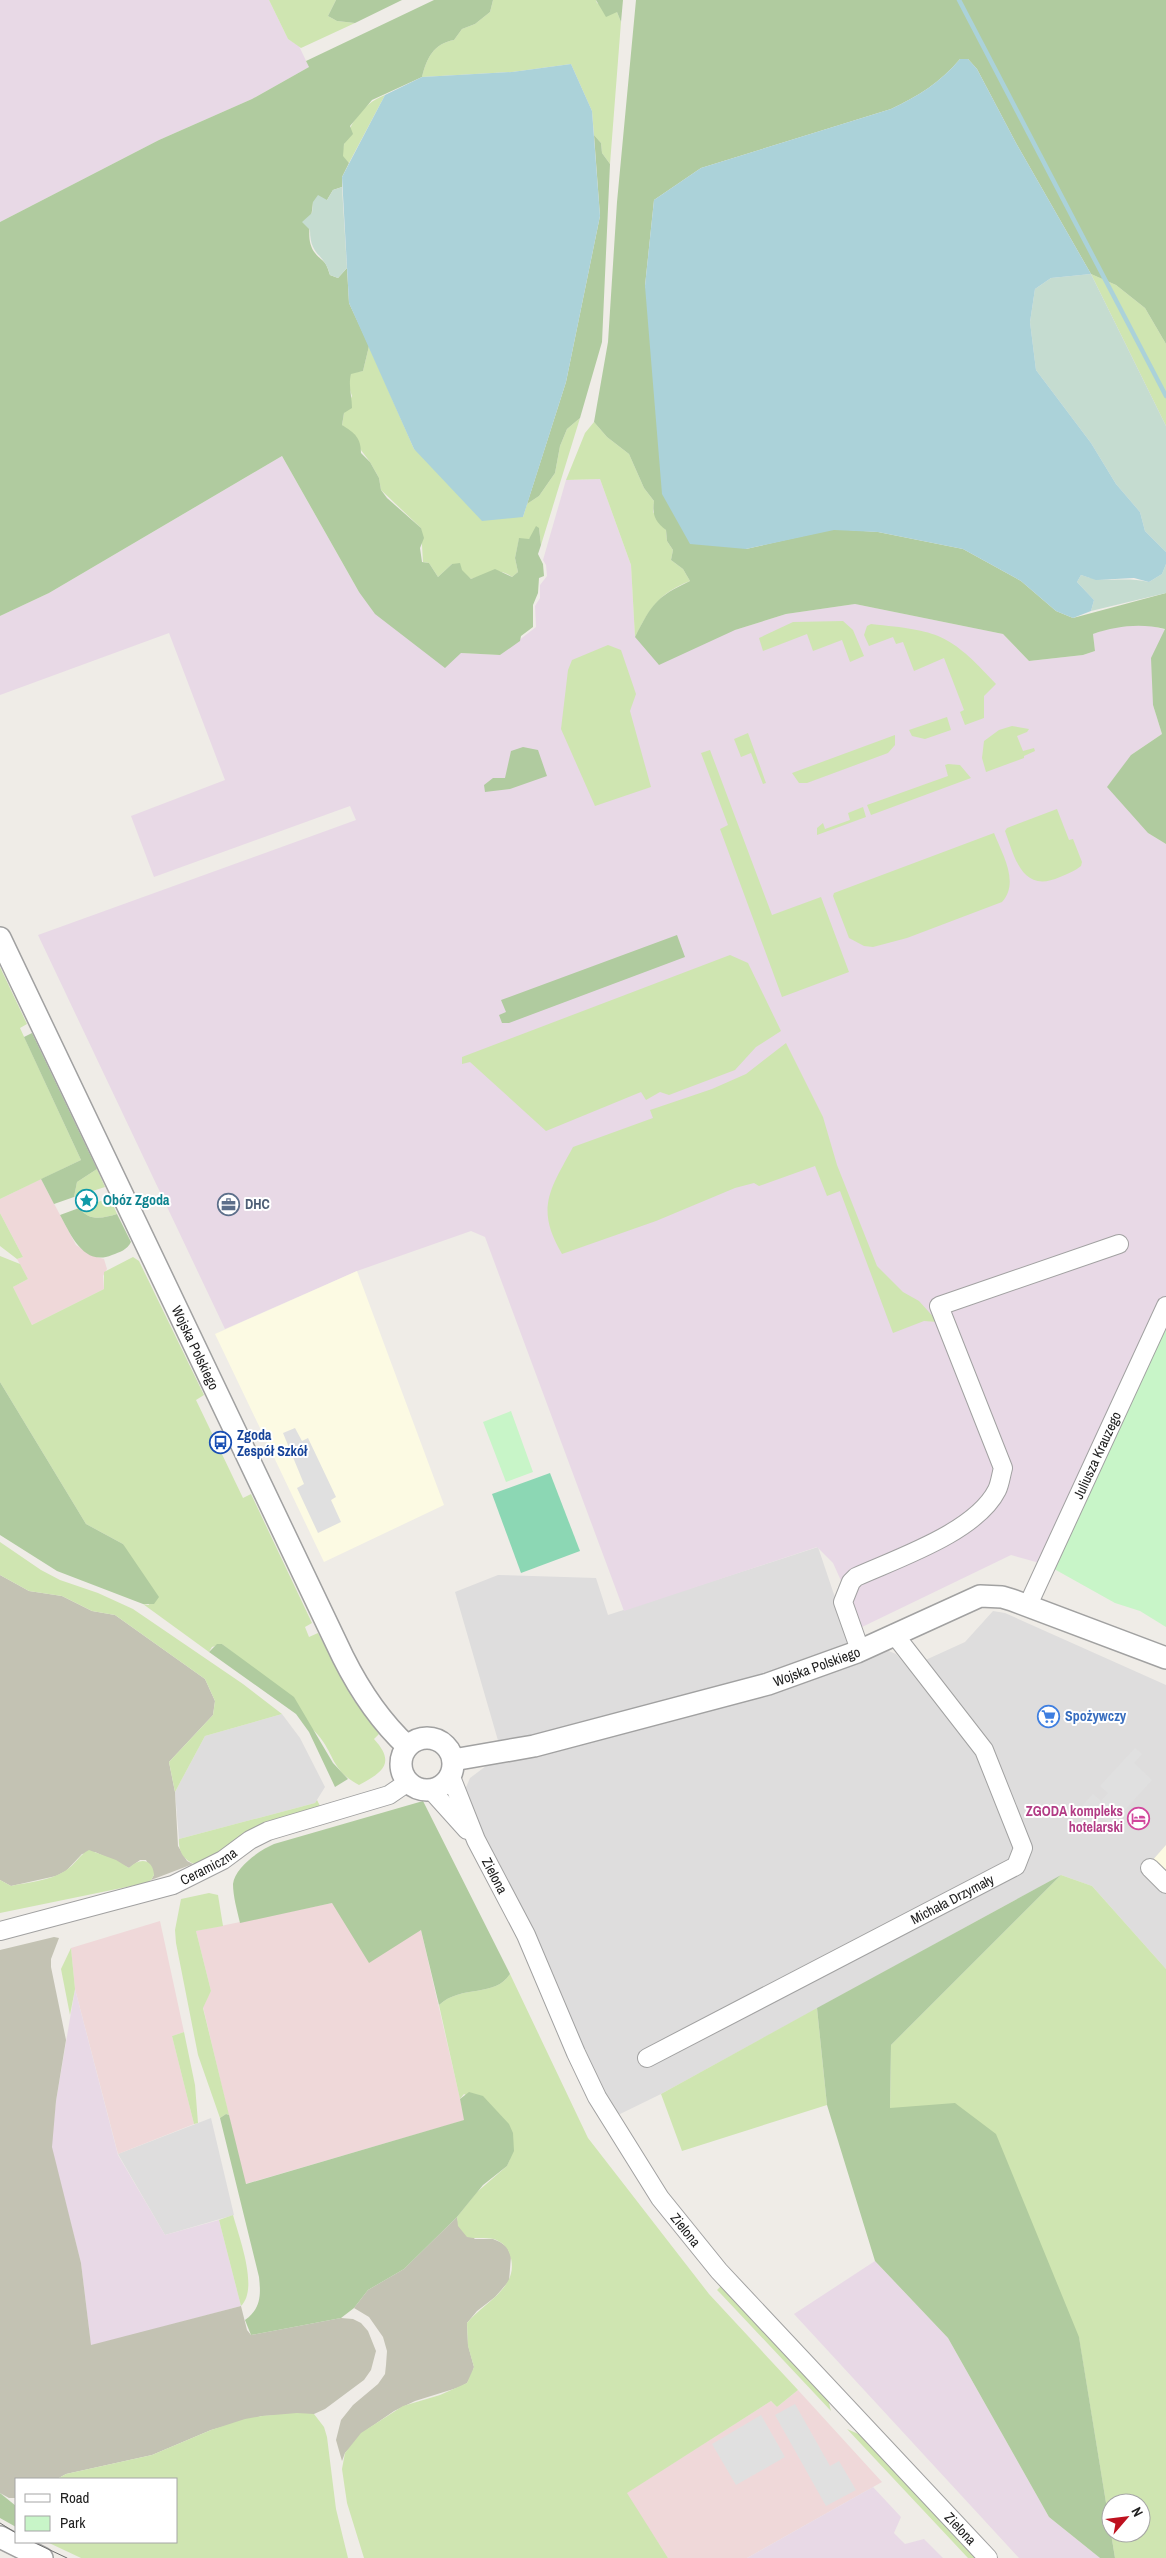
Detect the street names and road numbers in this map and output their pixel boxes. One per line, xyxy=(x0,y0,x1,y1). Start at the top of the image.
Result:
street label: Wojska Polskiego xyxy=(168,1303,223,1393)
street label: Juliusza Krauzego xyxy=(1069,1408,1125,1502)
street label: Wojska Polskiego xyxy=(771,1643,863,1690)
street label: Ceramiczna xyxy=(177,1843,241,1889)
street label: Zielona xyxy=(478,1854,512,1897)
street label: Michała Drzymały xyxy=(907,1870,997,1928)
street label: Zielona xyxy=(667,2209,705,2251)
street label: Zielona xyxy=(941,2508,981,2549)

